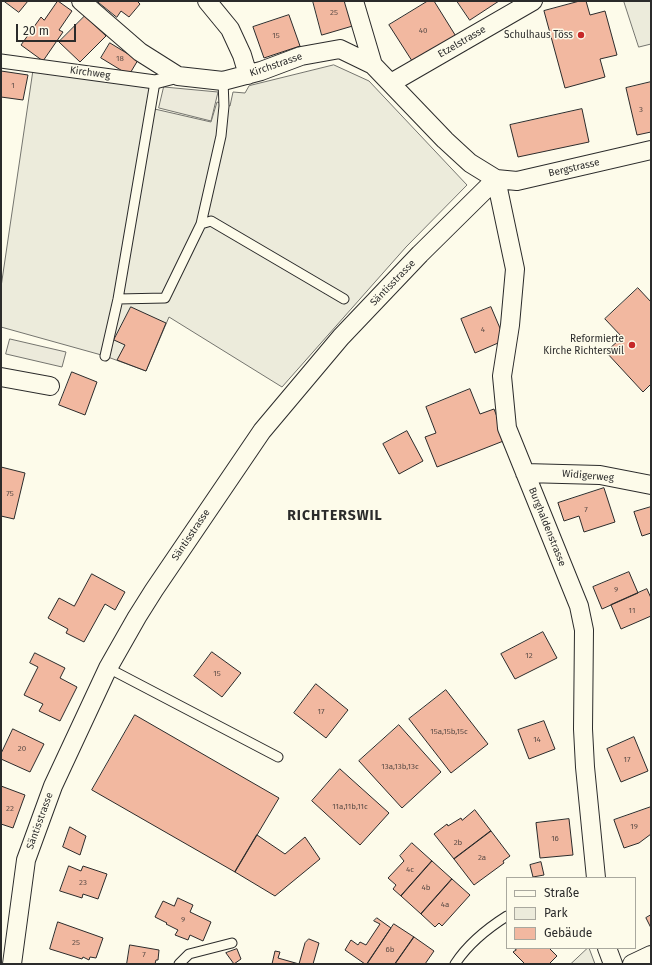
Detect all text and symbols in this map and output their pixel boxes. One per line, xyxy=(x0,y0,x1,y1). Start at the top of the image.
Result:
house number: 25 xyxy=(330,8,338,18)
scale bar xyxy=(18,16,78,42)
street label: Etzelstrasse xyxy=(436,23,488,61)
text: 20 m xyxy=(23,24,49,38)
house number: 40 xyxy=(419,26,427,36)
place label: Schulhaus Töss xyxy=(504,29,573,41)
marker: Schulhaus Töss xyxy=(576,30,586,40)
house number: 15 xyxy=(272,31,280,41)
street label: Kirchstrasse xyxy=(248,50,304,80)
house number: 18 xyxy=(116,54,124,64)
street label: Kirchweg xyxy=(69,64,111,82)
house number: 1 xyxy=(11,81,15,91)
house number: 3 xyxy=(639,105,643,115)
street label: Bergstrasse xyxy=(547,156,601,180)
street label: Säntisstrasse xyxy=(368,257,418,309)
house number: 4 xyxy=(481,325,485,335)
place label: Reformierte Kirche Richterswil xyxy=(543,333,624,356)
marker: Reformierte Kirche Richterswil xyxy=(627,340,637,350)
street label: Widigerweg xyxy=(562,468,614,484)
street label: Burghaldenstrasse xyxy=(526,486,568,568)
house number: 75 xyxy=(6,489,14,499)
house number: 7 xyxy=(584,505,588,515)
street label: Säntisstrasse xyxy=(169,507,213,563)
district label: RICHTERSWIL xyxy=(287,508,383,524)
house number: 9 xyxy=(614,585,618,595)
house number: 11 xyxy=(629,606,635,616)
house number: 12 xyxy=(525,651,533,661)
house number: 15 xyxy=(213,669,221,679)
house number: 17 xyxy=(317,707,325,717)
house number: 15a,15b,15c xyxy=(430,727,468,737)
house number: 14 xyxy=(533,735,541,745)
house number: 20 xyxy=(18,744,26,754)
house number: 17 xyxy=(623,755,631,765)
house number: 13a,13b,13c xyxy=(381,762,419,772)
street label: Säntisstrasse xyxy=(24,791,56,851)
house number: 11a,11b,11c xyxy=(332,802,368,812)
house number: 22 xyxy=(6,804,14,814)
house number: 19 xyxy=(630,822,638,832)
house number: 16 xyxy=(551,834,559,844)
house number: 2b xyxy=(454,838,462,848)
house number: 2a xyxy=(478,853,486,863)
house number: 4c xyxy=(406,865,414,875)
legend xyxy=(506,877,636,949)
house number: 23 xyxy=(79,878,87,888)
house number: 4b xyxy=(421,883,431,893)
text: Straße xyxy=(544,886,579,900)
house number: 4a xyxy=(441,900,449,910)
text: Park xyxy=(544,906,568,920)
house number: 9 xyxy=(181,915,185,925)
text: Gebäude xyxy=(544,926,592,940)
house number: 25 xyxy=(72,938,80,948)
house number: 6b xyxy=(385,945,395,955)
house number: 7 xyxy=(142,950,146,960)

